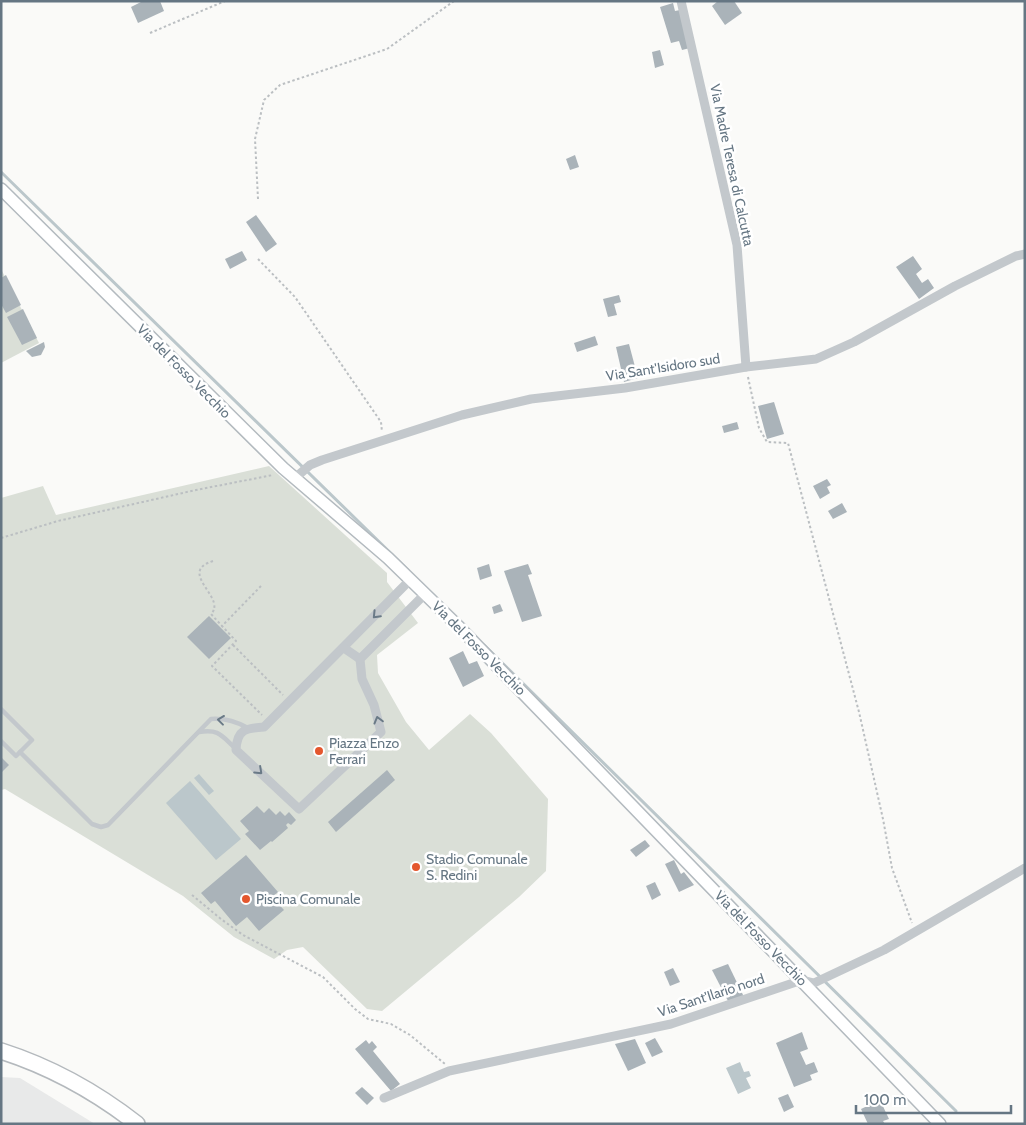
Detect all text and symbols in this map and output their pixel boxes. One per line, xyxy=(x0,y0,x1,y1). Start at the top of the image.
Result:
street label: Via Madre Teresa di Calcutta xyxy=(706,82,758,248)
street label: Via del Fosso Vecchio xyxy=(133,320,235,422)
street label: Via Sant'Isidoro sud xyxy=(605,349,721,385)
street label: Via del Fosso Vecchio xyxy=(428,597,530,699)
one-way arrow xyxy=(373,609,382,618)
one-way arrow xyxy=(216,715,224,726)
one-way arrow xyxy=(373,716,384,725)
place label: Piazza Enzo Ferrari xyxy=(329,734,400,768)
marker: Piazza Enzo Ferrari xyxy=(313,745,325,757)
one-way arrow xyxy=(253,765,262,774)
place label: Stadio Comunale S. Redini xyxy=(426,850,528,884)
marker: Stadio Comunale S. Redini xyxy=(410,861,422,873)
street label: Via del Fosso Vecchio xyxy=(711,886,811,990)
place label: Piscina Comunale xyxy=(256,890,360,908)
marker: Piscina Comunale xyxy=(240,893,252,905)
street label: Via Sant'Ilario nord xyxy=(655,969,767,1021)
scale bar xyxy=(856,1082,1011,1114)
text: 100 m xyxy=(864,1091,906,1109)

